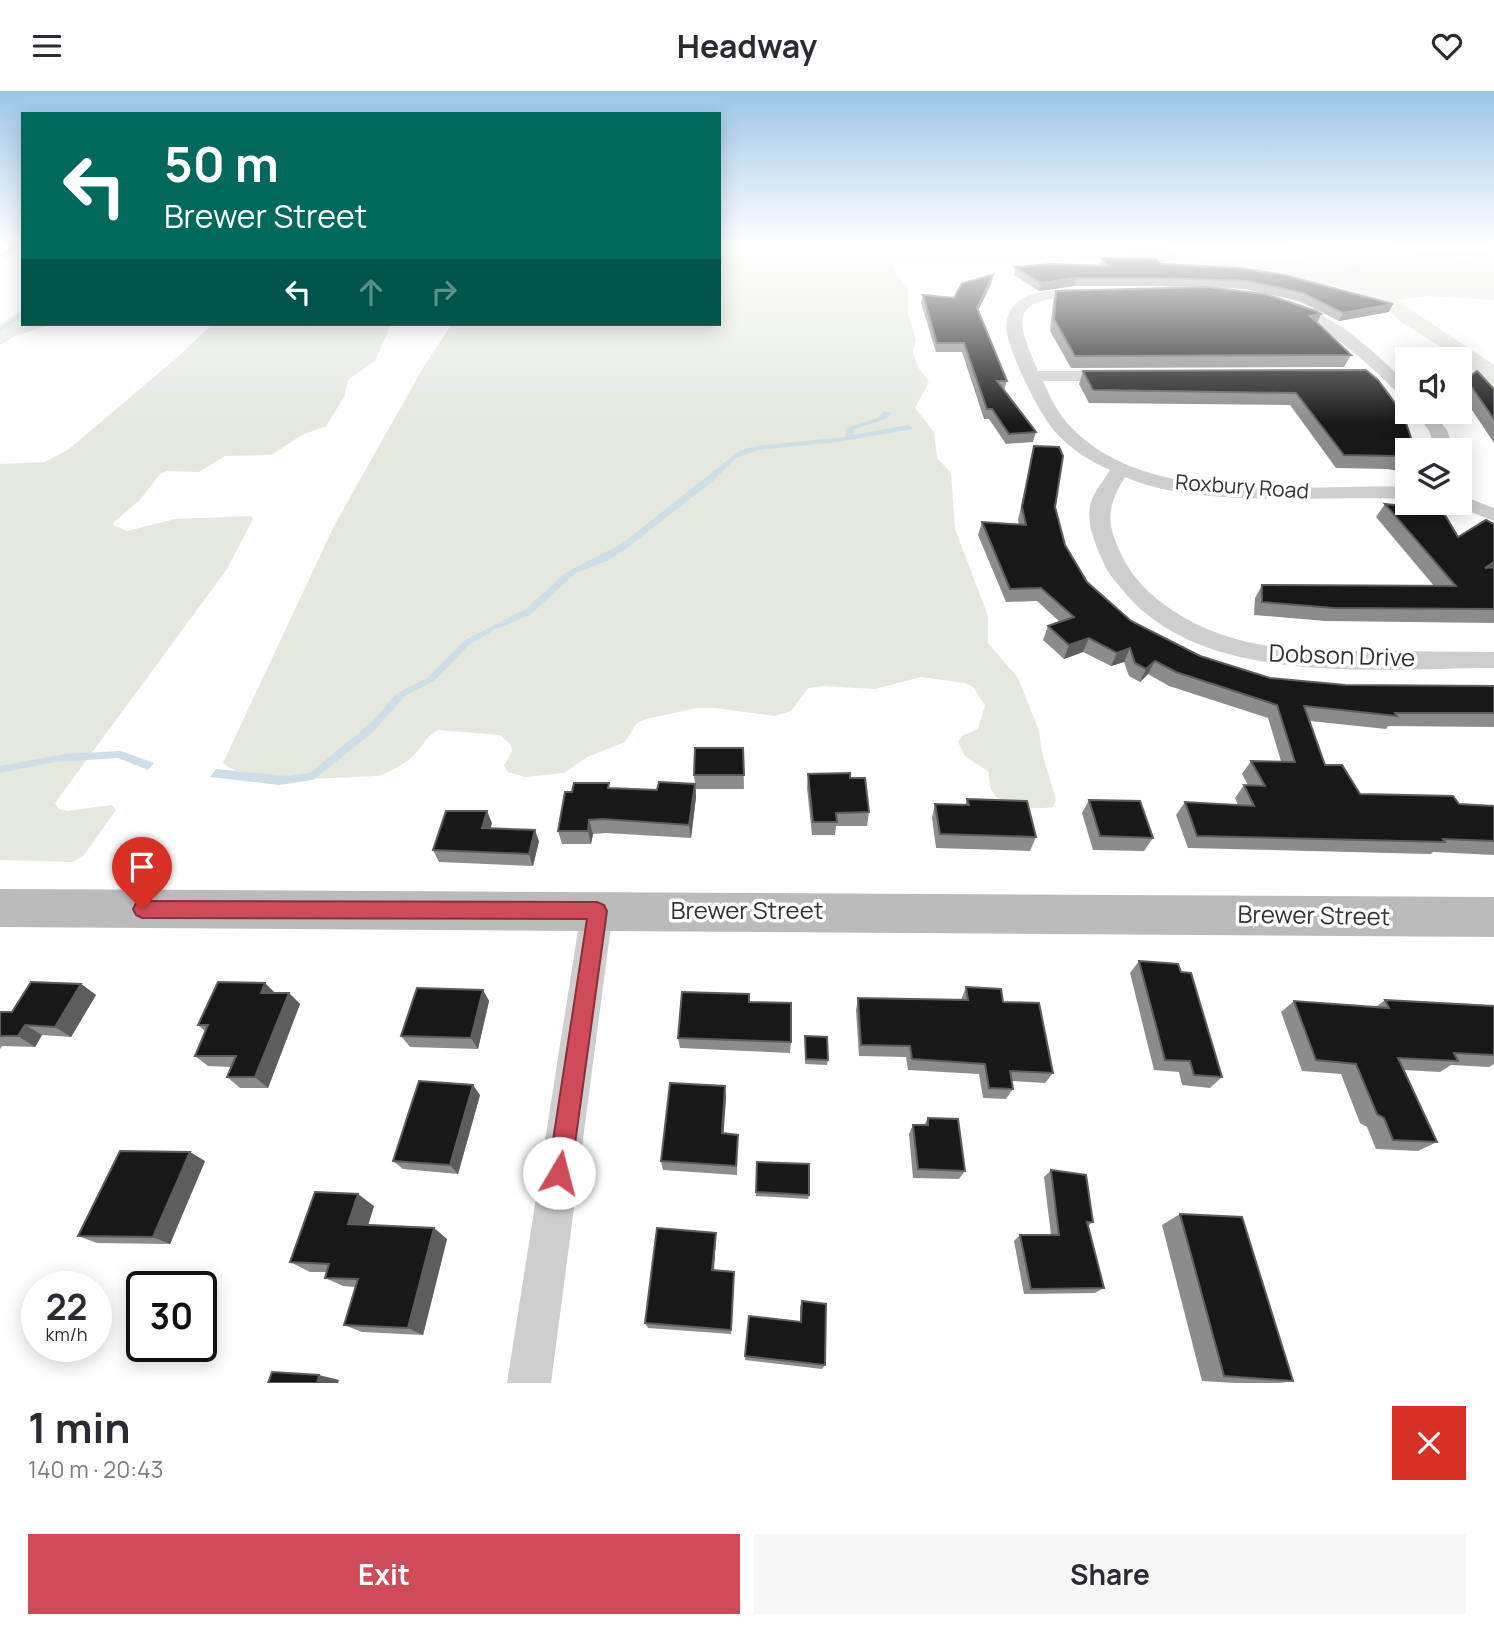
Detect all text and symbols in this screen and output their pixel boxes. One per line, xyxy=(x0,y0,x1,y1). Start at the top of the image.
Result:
text: Headway xyxy=(677,24,817,68)
icon: menu xyxy=(28,27,66,65)
icon: heart xyxy=(1428,27,1466,65)
text: 50 m xyxy=(164,130,279,197)
icon: left xyxy=(49,140,140,231)
text: Brewer Street xyxy=(164,194,367,238)
icon: left xyxy=(279,273,317,311)
icon: ahead xyxy=(352,273,390,311)
icon: right xyxy=(425,273,463,311)
map controls xyxy=(1395,347,1472,515)
button: sound xyxy=(1395,347,1472,424)
button: layers xyxy=(1395,438,1472,515)
street label: Roxbury Road xyxy=(1174,467,1310,505)
street label: Dobson Drive xyxy=(1268,635,1416,674)
pin xyxy=(112,837,172,909)
icon: arrive xyxy=(123,848,161,886)
street label: Brewer Street xyxy=(671,893,823,926)
street label: Brewer Street xyxy=(1237,897,1391,932)
position arrow xyxy=(522,1136,596,1210)
speed limit sign: 30 xyxy=(126,1271,217,1362)
text: 22 xyxy=(46,1283,87,1331)
text: km/h xyxy=(46,1322,87,1346)
text: 1 min xyxy=(28,1398,131,1456)
button: close xyxy=(1392,1406,1466,1480)
text: 140 m · 20:43 xyxy=(28,1453,163,1485)
button: Exit xyxy=(28,1534,740,1614)
button: Share xyxy=(754,1534,1466,1614)

